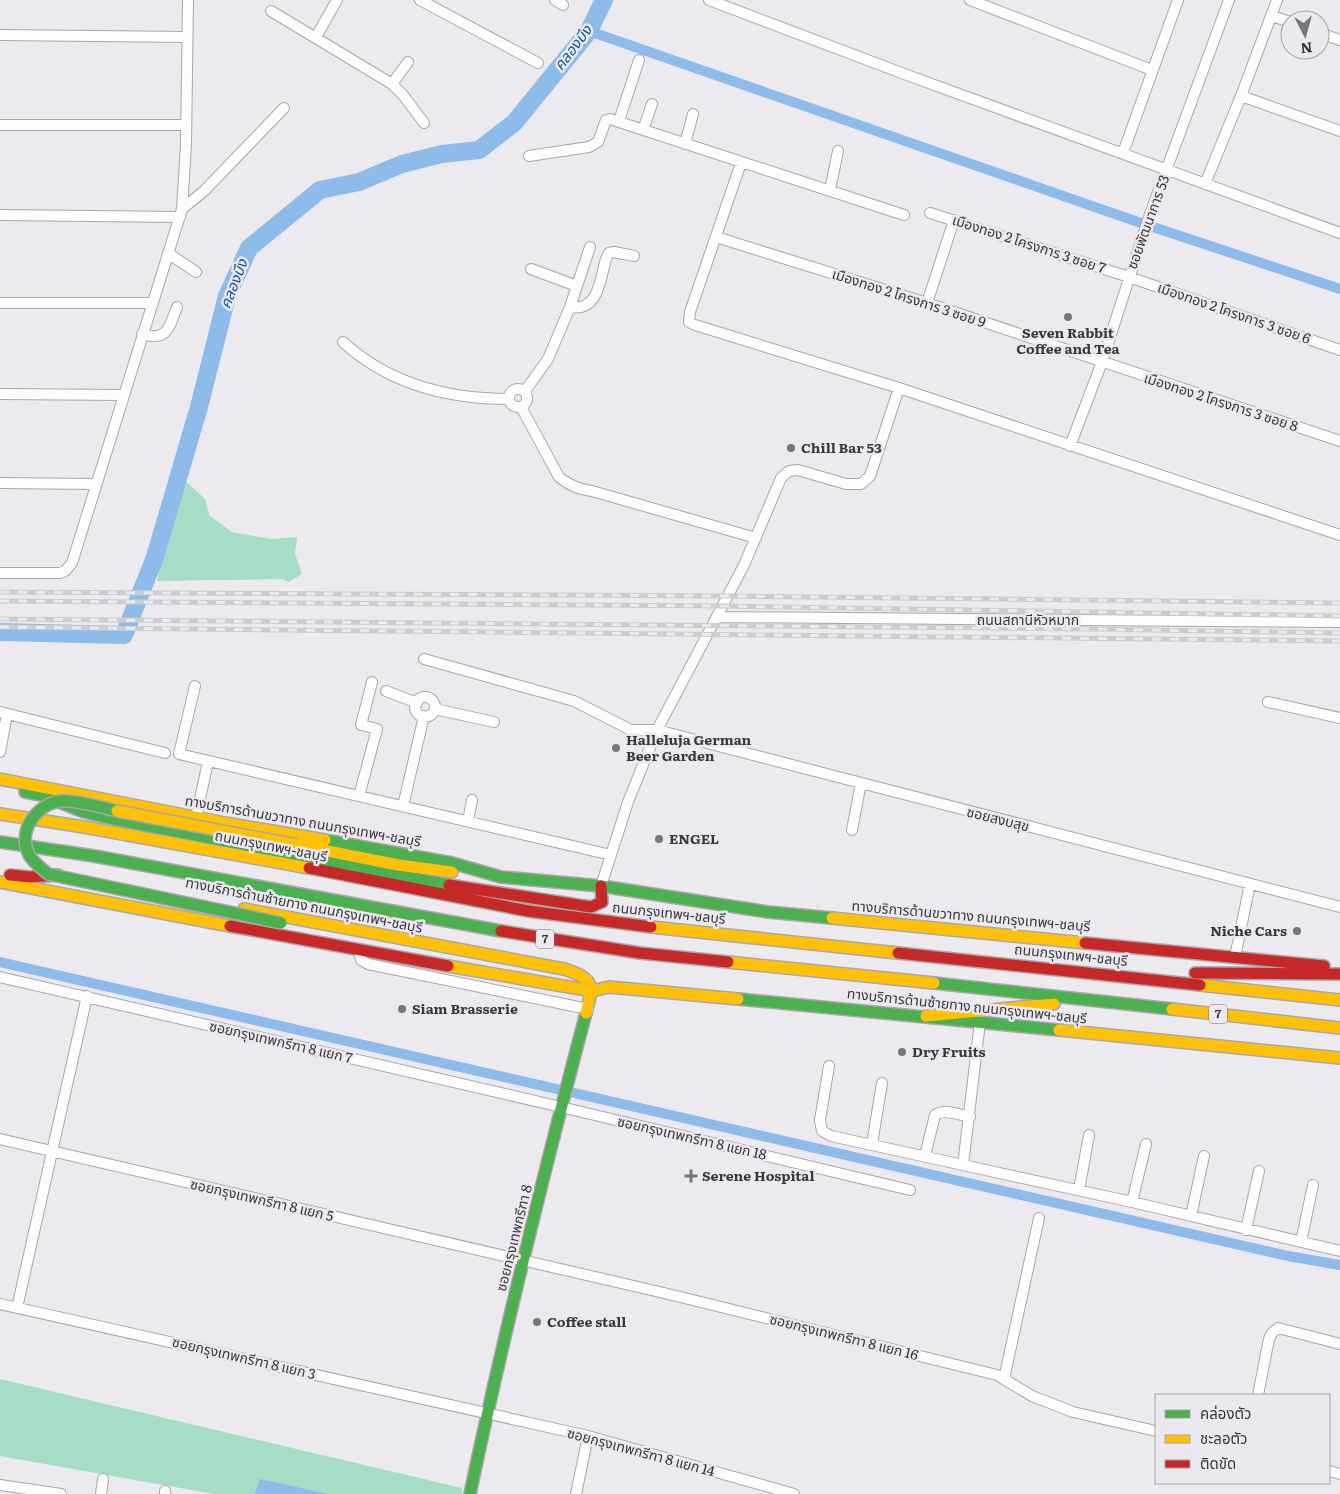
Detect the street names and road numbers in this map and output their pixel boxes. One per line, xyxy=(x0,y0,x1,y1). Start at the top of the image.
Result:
street label: ซอยพัฒนาการ 53 xyxy=(1121,172,1173,272)
street label: เมืองทอง 2 โครงการ 3 ซอย 7 xyxy=(950,209,1109,277)
street label: เมืองทอง 2 โครงการ 3 ซอย 9 xyxy=(830,263,989,331)
street label: เมืองทอง 2 โครงการ 3 ซอย 6 xyxy=(1155,276,1314,348)
street label: เมืองทอง 2 โครงการ 3 ซอย 8 xyxy=(1142,367,1301,436)
street label: ถนนสถานีหัวหมาก xyxy=(977,609,1079,629)
street label: ทางบริการด้านขวาทาง ถนนกรุงเทพฯ-ชลบุรี xyxy=(184,792,422,850)
street label: ซอยสงบสุข xyxy=(965,801,1032,835)
street label: ถนนกรุงเทพฯ-ชลบุรี xyxy=(213,827,329,865)
street label: ทางบริการด้านซ้ายทาง ถนนกรุงเทพฯ-ชลบุรี xyxy=(184,871,425,937)
street label: ทางบริการด้านขวาทาง ถนนกรุงเทพฯ-ชลบุรี xyxy=(851,895,1091,935)
street label: ถนนกรุงเทพฯ-ชลบุรี xyxy=(611,896,727,928)
road number: 7 xyxy=(536,930,554,949)
street label: ถนนกรุงเทพฯ-ชลบุรี xyxy=(1013,938,1129,970)
street label: ทางบริการด้านซ้ายทาง ถนนกรุงเทพฯ-ชลบุรี xyxy=(846,982,1088,1028)
road number: 7 xyxy=(1209,1004,1227,1024)
street label: ซอยกรุงเทพกรีฑา 8 แยก 7 xyxy=(208,1015,355,1067)
street label: ซอยกรุงเทพกรีฑา 8 แยก 18 xyxy=(616,1110,769,1164)
street label: ซอยกรุงเทพกรีฑา 8 แยก 5 xyxy=(189,1173,336,1225)
street label: ซอยกรุงเทพกรีฑา 8 xyxy=(490,1182,536,1293)
street label: ซอยกรุงเทพกรีฑา 8 แยก 16 xyxy=(768,1308,921,1364)
street label: ซอยกรุงเทพกรีฑา 8 แยก 3 xyxy=(170,1331,318,1383)
street label: ซอยกรุงเทพกรีฑา 8 แยก 14 xyxy=(565,1422,718,1480)

